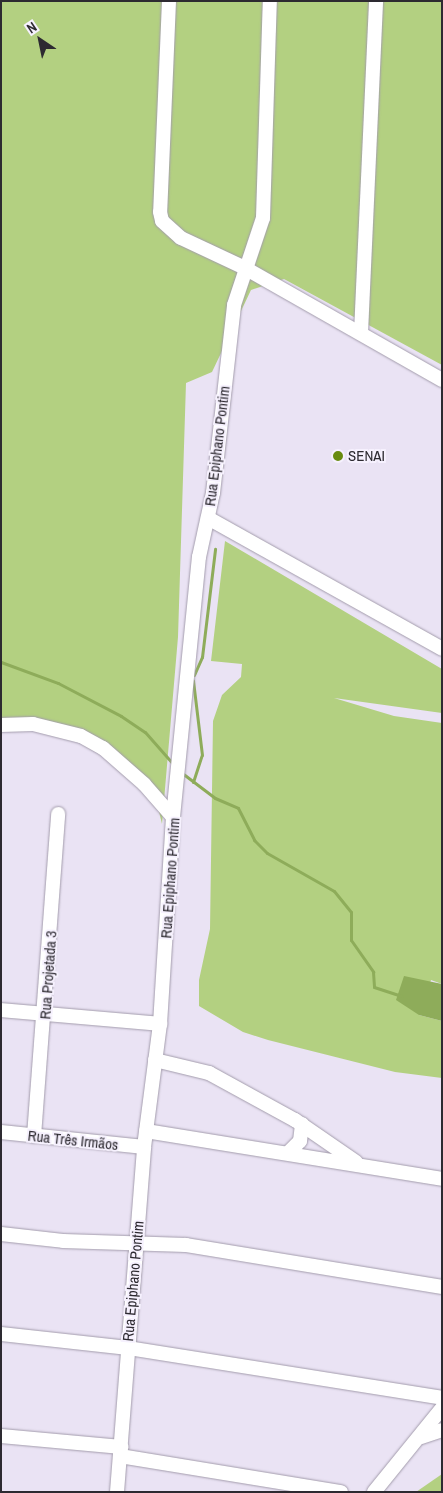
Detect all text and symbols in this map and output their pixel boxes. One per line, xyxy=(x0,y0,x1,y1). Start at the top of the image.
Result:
north arrow xyxy=(15,15,65,65)
text: N xyxy=(23,18,40,37)
street label: Rua Epiphano Pontim xyxy=(201,385,233,507)
place label: SENAI xyxy=(348,447,385,465)
marker: SENAI xyxy=(332,450,344,462)
street label: Rua Epiphano Pontim xyxy=(157,817,183,939)
street label: Rua Projetada 3 xyxy=(36,930,60,1020)
street label: Rua Três Irmãos xyxy=(27,1126,119,1154)
street label: Rua Epiphano Pontim xyxy=(119,1220,147,1342)

